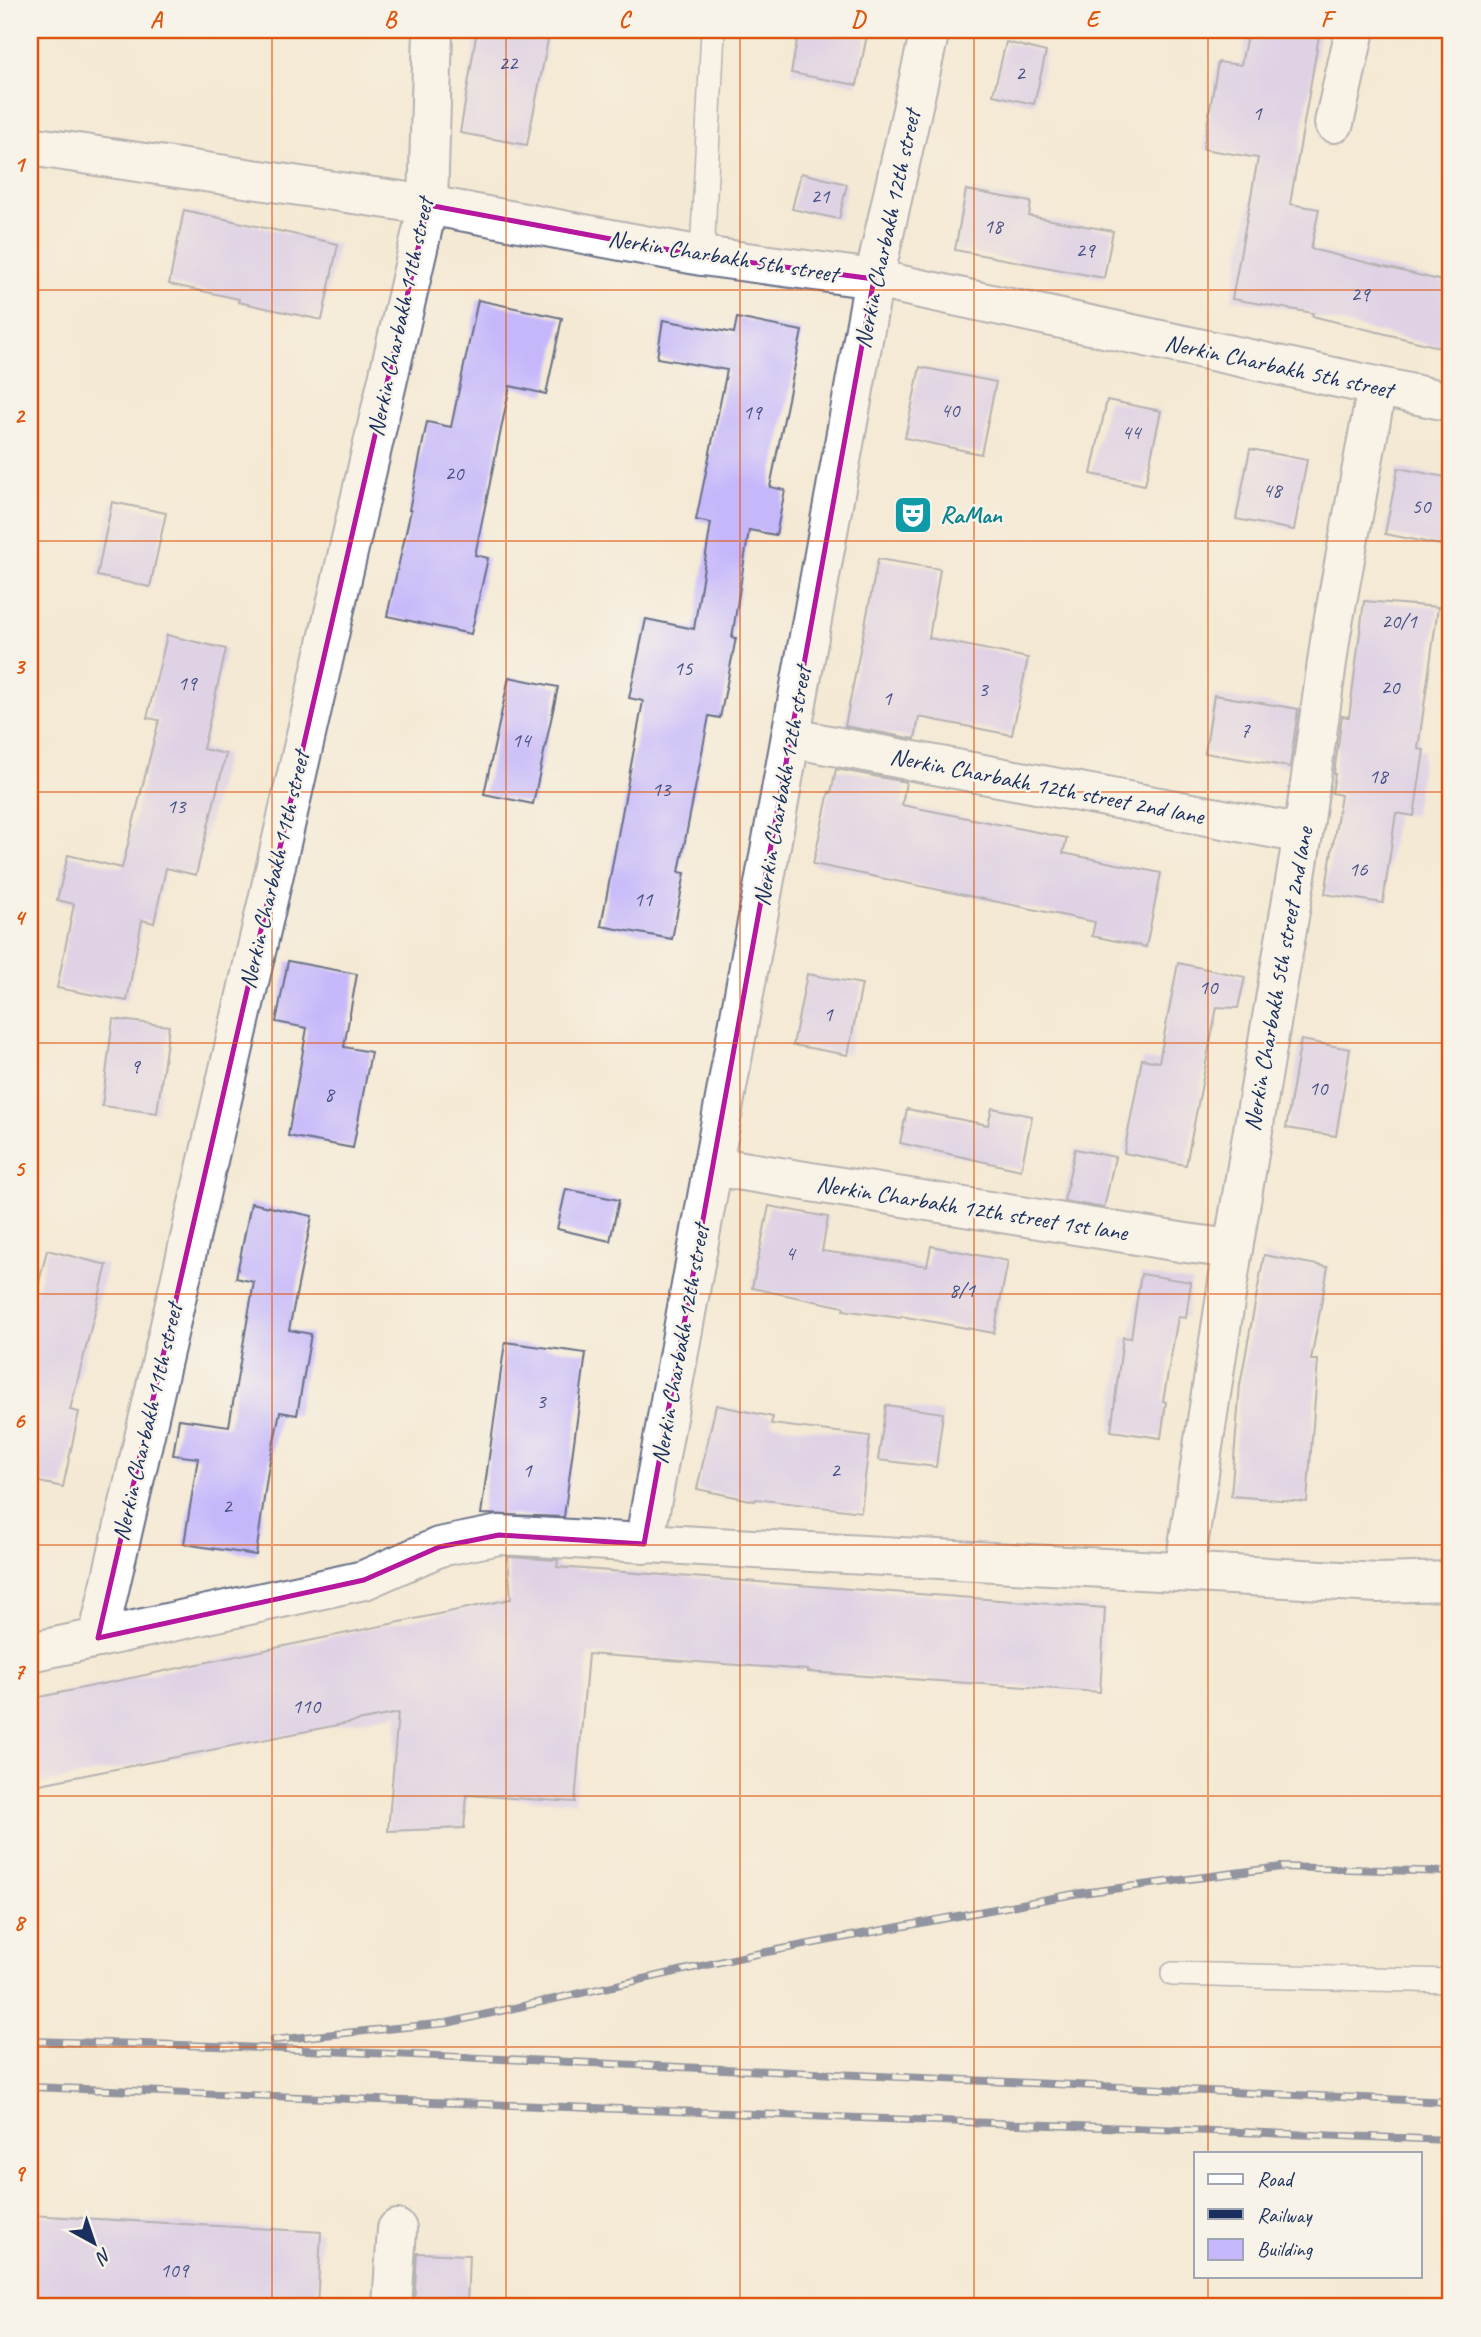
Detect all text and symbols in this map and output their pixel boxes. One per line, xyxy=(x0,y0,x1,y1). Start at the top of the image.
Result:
text: A xyxy=(150,5,164,34)
text: B xyxy=(384,5,398,34)
text: C xyxy=(619,5,633,34)
text: D xyxy=(851,5,867,34)
text: E xyxy=(1086,5,1102,34)
text: F xyxy=(1321,5,1337,34)
house number: 22 xyxy=(499,50,519,76)
house number: 2 xyxy=(1015,60,1026,86)
house number: 1 xyxy=(1252,100,1263,126)
street label: Nerkin Charbakh 12th street xyxy=(847,104,928,351)
text: 1 xyxy=(14,150,27,179)
house number: 21 xyxy=(811,183,831,209)
street label: Nerkin Charbakh 11th street xyxy=(360,192,441,439)
house number: 18 xyxy=(984,213,1005,239)
street label: Nerkin Charbakh 5th street xyxy=(606,223,843,289)
house number: 29 xyxy=(1076,237,1096,263)
house number: 29 xyxy=(1351,281,1371,307)
street label: Nerkin Charbakh 5th street xyxy=(1162,327,1399,405)
house number: 40 xyxy=(941,397,961,423)
house number: 19 xyxy=(743,399,763,425)
text: 2 xyxy=(14,401,27,430)
house number: 44 xyxy=(1122,419,1143,445)
house number: 20 xyxy=(445,460,465,486)
house number: 48 xyxy=(1263,477,1284,503)
house number: 50 xyxy=(1412,493,1432,519)
theatre icon: RaMan xyxy=(892,494,934,536)
place label: RaMan xyxy=(940,500,1003,530)
house number: 20/1 xyxy=(1381,608,1418,634)
text: 3 xyxy=(14,652,27,681)
house number: 15 xyxy=(674,655,694,681)
street label: Nerkin Charbakh 12th street xyxy=(746,661,818,908)
house number: 19 xyxy=(178,670,198,696)
house number: 20 xyxy=(1381,674,1401,700)
house number: 3 xyxy=(978,676,989,702)
house number: 1 xyxy=(882,685,893,711)
house number: 7 xyxy=(1240,717,1251,743)
house number: 14 xyxy=(512,727,533,753)
street label: Nerkin Charbakh 12th street 2nd lane xyxy=(888,741,1208,832)
street label: Nerkin Charbakh 11th street xyxy=(232,745,317,992)
house number: 18 xyxy=(1369,763,1390,789)
house number: 13 xyxy=(652,776,672,802)
house number: 13 xyxy=(167,793,187,819)
street label: Nerkin Charbakh 5th street 2nd lane xyxy=(1237,823,1320,1133)
house number: 16 xyxy=(1349,856,1368,882)
house number: 11 xyxy=(634,886,654,912)
text: 4 xyxy=(14,903,27,932)
house number: 10 xyxy=(1199,974,1219,1000)
house number: 1 xyxy=(823,1001,834,1027)
house number: 9 xyxy=(130,1053,141,1079)
house number: 10 xyxy=(1309,1075,1329,1101)
house number: 8 xyxy=(324,1081,336,1107)
text: 5 xyxy=(14,1154,26,1183)
street label: Nerkin Charbakh 12th street 1st lane xyxy=(814,1169,1132,1248)
street label: Nerkin Charbakh 12th street xyxy=(644,1219,716,1466)
house number: 4 xyxy=(785,1240,797,1266)
house number: 8/1 xyxy=(949,1277,976,1303)
street label: Nerkin Charbakh 11th street xyxy=(105,1297,190,1544)
house number: 3 xyxy=(536,1388,547,1414)
text: 6 xyxy=(14,1406,27,1435)
house number: 1 xyxy=(522,1457,533,1483)
house number: 2 xyxy=(830,1457,841,1483)
house number: 2 xyxy=(222,1493,233,1519)
text: 7 xyxy=(14,1657,27,1686)
house number: 110 xyxy=(292,1693,322,1719)
text: 8 xyxy=(14,1908,27,1937)
legend xyxy=(1194,2152,1422,2278)
text: 9 xyxy=(14,2159,27,2188)
text: Road xyxy=(1257,2166,1296,2192)
text: Railway xyxy=(1257,2202,1313,2228)
north arrow xyxy=(60,2208,130,2278)
text: Building xyxy=(1257,2236,1314,2262)
text: N xyxy=(90,2242,117,2270)
house number: 109 xyxy=(160,2257,190,2283)

